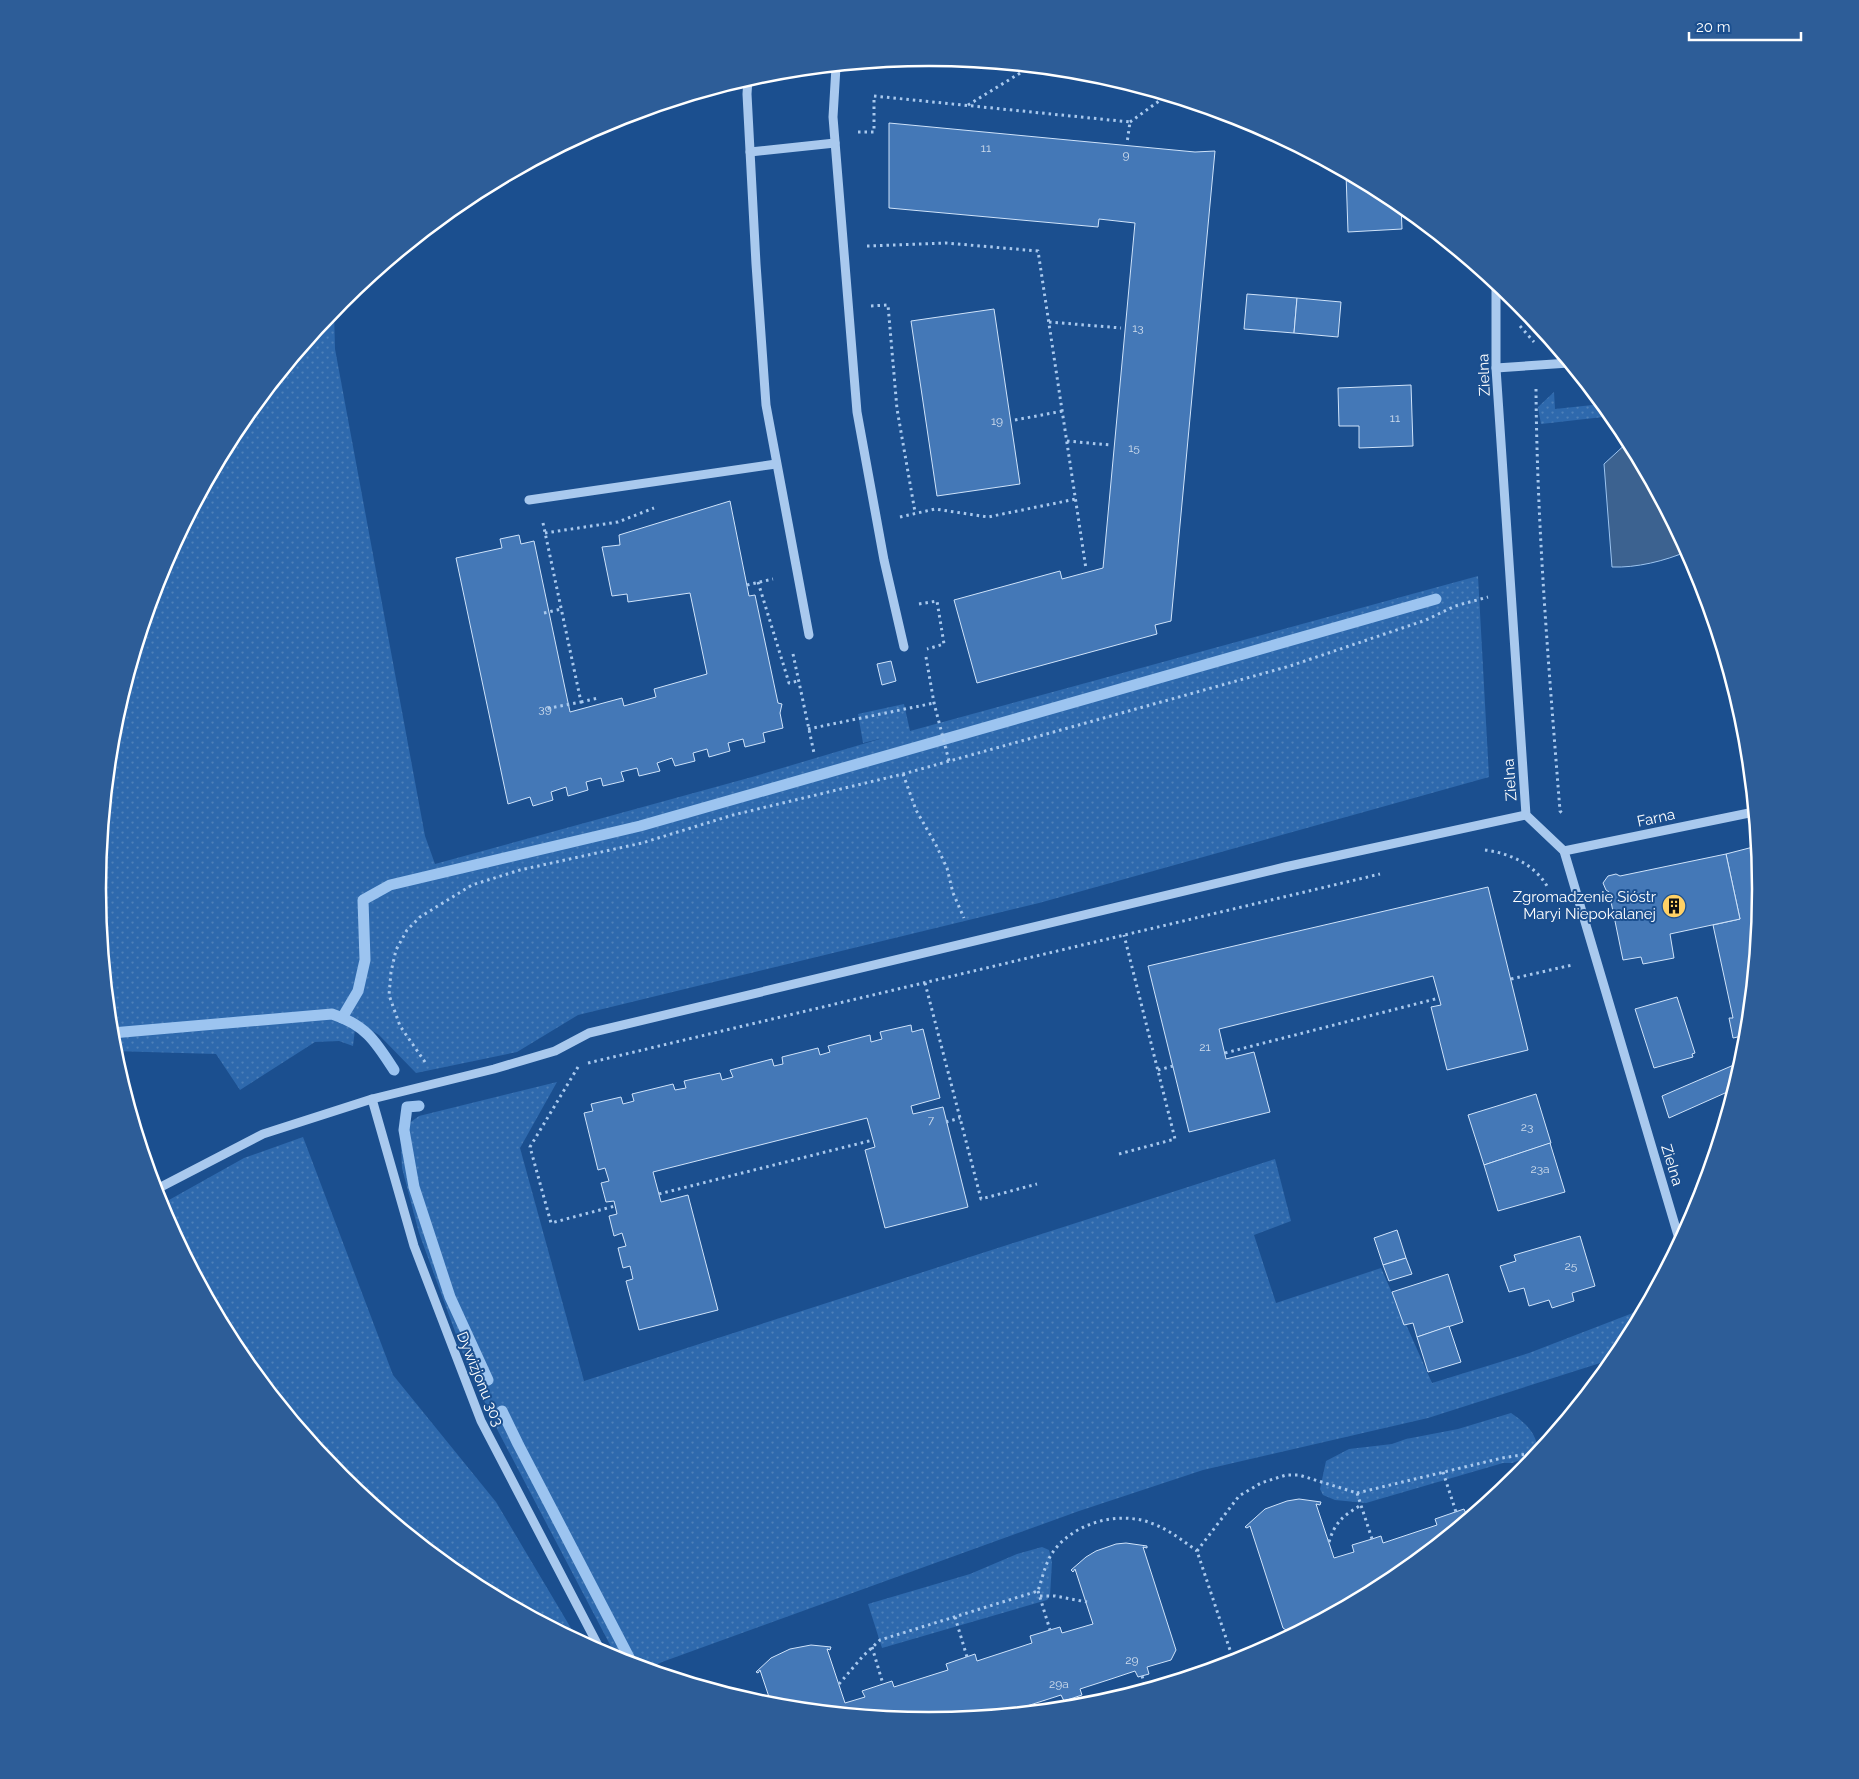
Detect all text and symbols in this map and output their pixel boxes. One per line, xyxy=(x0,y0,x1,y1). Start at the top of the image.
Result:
scale bar xyxy=(1689,10,1802,42)
text: 20 m xyxy=(1696,18,1731,36)
house number: 11 xyxy=(981,141,991,155)
house number: 9 xyxy=(1122,148,1130,162)
house number: 13 xyxy=(1132,321,1144,335)
street label: Zielna xyxy=(1474,353,1494,397)
house number: 11 xyxy=(1390,411,1400,425)
house number: 19 xyxy=(991,414,1003,428)
house number: 15 xyxy=(1128,441,1140,455)
house number: 39 xyxy=(538,702,552,716)
street label: Zielna xyxy=(1500,758,1520,802)
street label: Farna xyxy=(1635,805,1677,831)
place label: Zgromadzenie Sióstr Maryi Niepokalanej xyxy=(1513,888,1657,923)
building icon: Zgromadzenie Sióstr Maryi Niepokalanej xyxy=(1661,893,1687,919)
house number: 21 xyxy=(1199,1040,1211,1054)
house number: 7 xyxy=(928,1113,935,1127)
house number: 23 xyxy=(1521,1120,1533,1134)
street label: Zielna xyxy=(1657,1142,1687,1188)
house number: 23a xyxy=(1530,1162,1550,1176)
house number: 25 xyxy=(1565,1259,1578,1273)
street label: Dywizjonu 303 xyxy=(453,1329,507,1429)
house number: 29 xyxy=(1125,1653,1139,1667)
house number: 29a xyxy=(1049,1677,1069,1691)

